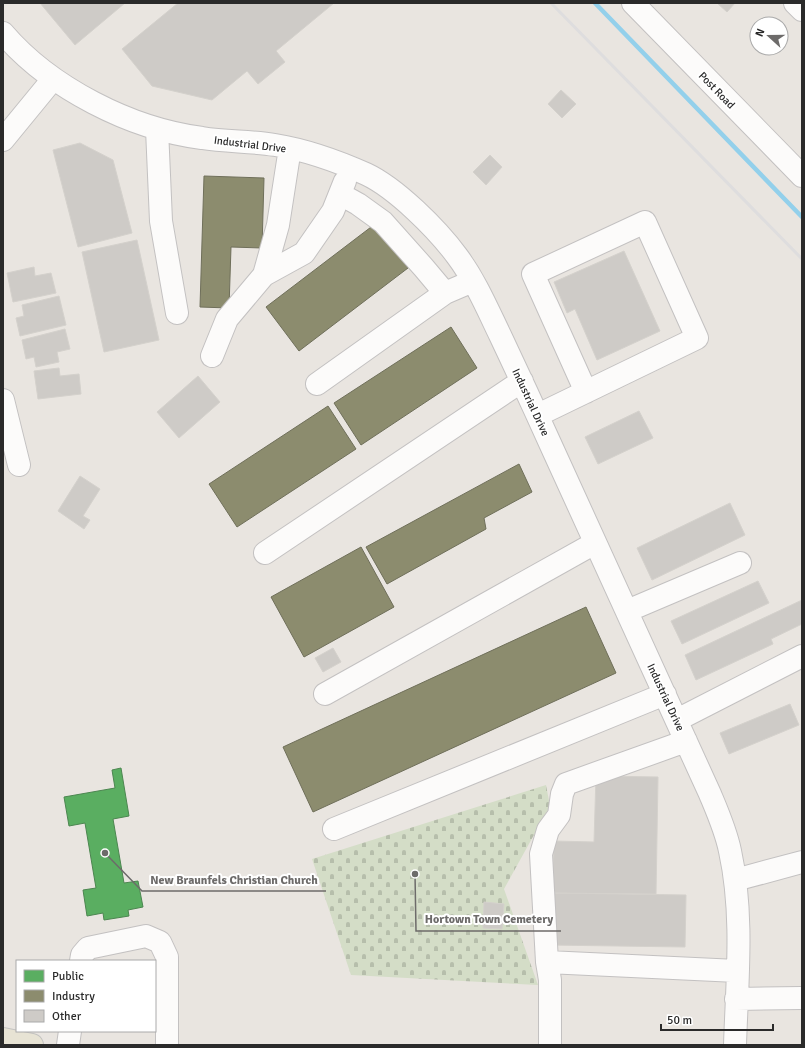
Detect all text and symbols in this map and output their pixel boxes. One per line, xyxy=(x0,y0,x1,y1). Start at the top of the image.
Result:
north arrow xyxy=(749,16,789,56)
text: N xyxy=(753,27,768,38)
street label: Post Road xyxy=(696,69,738,112)
street label: Industrial Drive xyxy=(213,134,287,155)
street label: Industrial Drive xyxy=(509,366,552,438)
street label: Industrial Drive xyxy=(644,661,687,733)
callout: New Braunfels Christian Church xyxy=(142,867,326,891)
text: New Braunfels Christian Church xyxy=(150,873,318,888)
callout: Hortown Town Cemetery xyxy=(416,907,561,931)
text: Hortown Town Cemetery xyxy=(425,912,553,927)
legend xyxy=(16,960,156,1032)
text: Public xyxy=(52,969,84,984)
text: Industry xyxy=(52,989,95,1004)
scale bar xyxy=(661,1006,773,1032)
text: Other xyxy=(52,1009,82,1024)
text: 50 m xyxy=(667,1013,692,1028)

